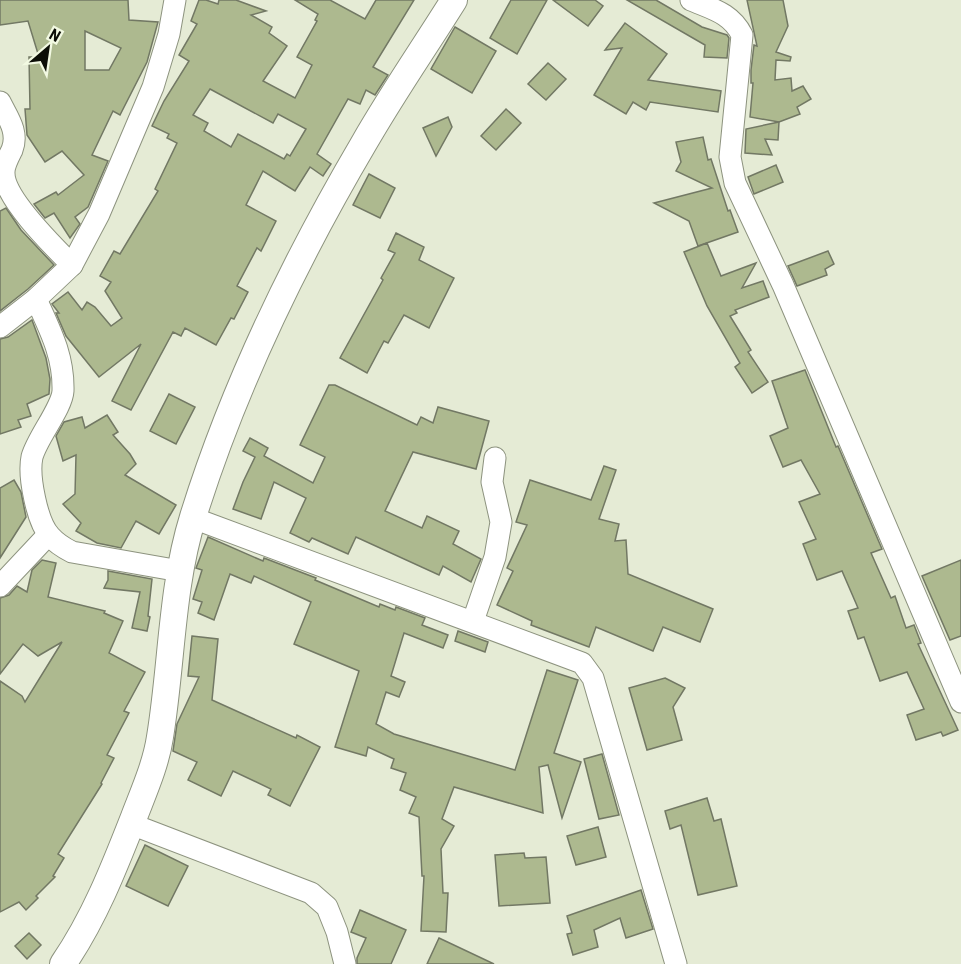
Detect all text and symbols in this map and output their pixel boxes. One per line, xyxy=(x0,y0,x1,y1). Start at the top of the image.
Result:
north arrow xyxy=(18,18,78,78)
text: N xyxy=(46,25,64,46)

